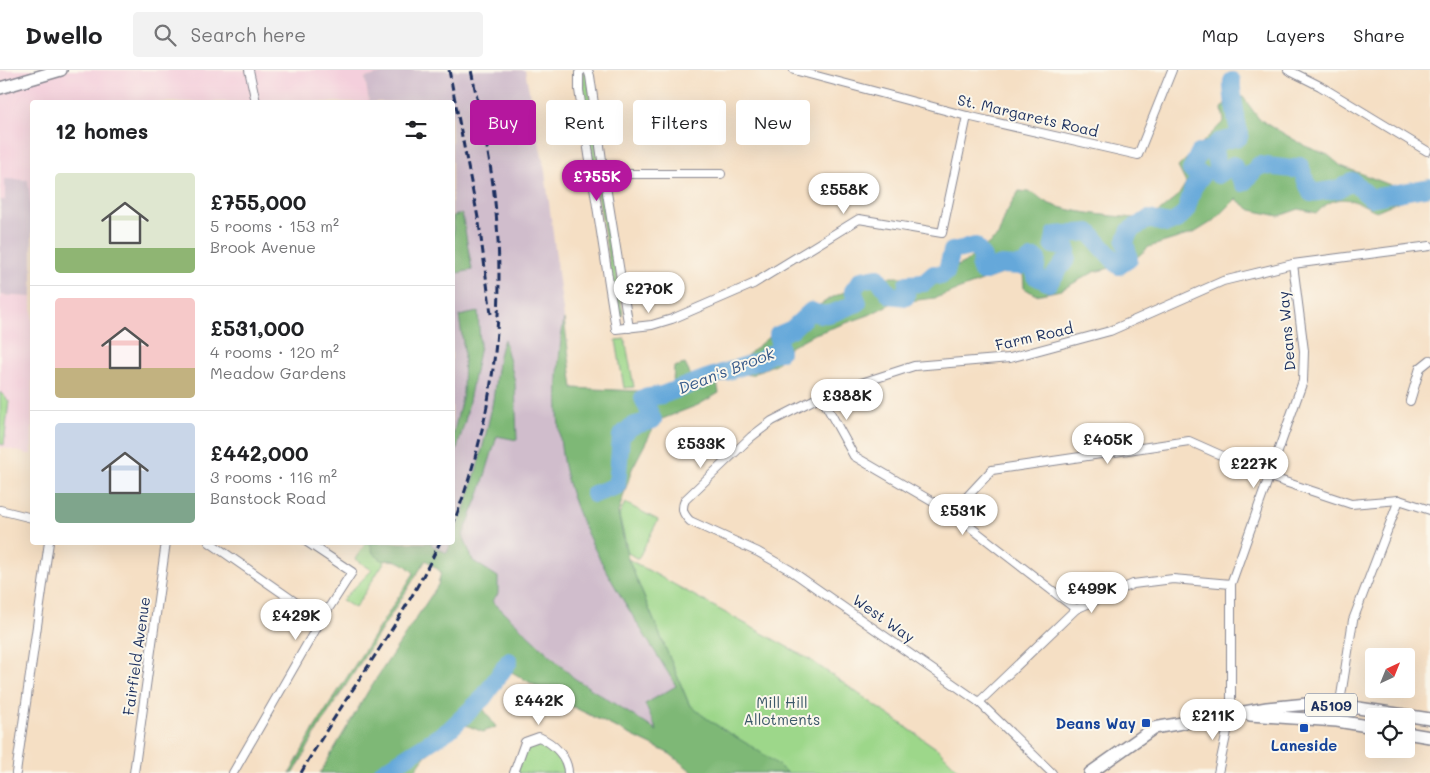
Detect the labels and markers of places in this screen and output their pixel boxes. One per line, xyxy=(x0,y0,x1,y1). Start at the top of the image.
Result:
pin: £755K xyxy=(562,160,632,202)
pin: £558K xyxy=(809,172,879,215)
pin: £270K xyxy=(614,272,684,314)
pin: £388K xyxy=(812,378,882,421)
pin: £405K xyxy=(1073,422,1143,465)
pin: £533K xyxy=(666,426,736,469)
pin: £227K xyxy=(1219,446,1289,489)
pin: £531K xyxy=(928,494,998,536)
pin: £499K xyxy=(1057,572,1127,614)
pin: £429K xyxy=(261,598,331,641)
pin: £442K xyxy=(504,684,574,726)
pin: £211K xyxy=(1178,698,1248,741)
place label: Deans Way xyxy=(1055,713,1136,733)
marker: Deans Way xyxy=(1140,717,1152,729)
marker: Laneside xyxy=(1298,722,1310,734)
place label: Laneside xyxy=(1271,735,1337,755)

